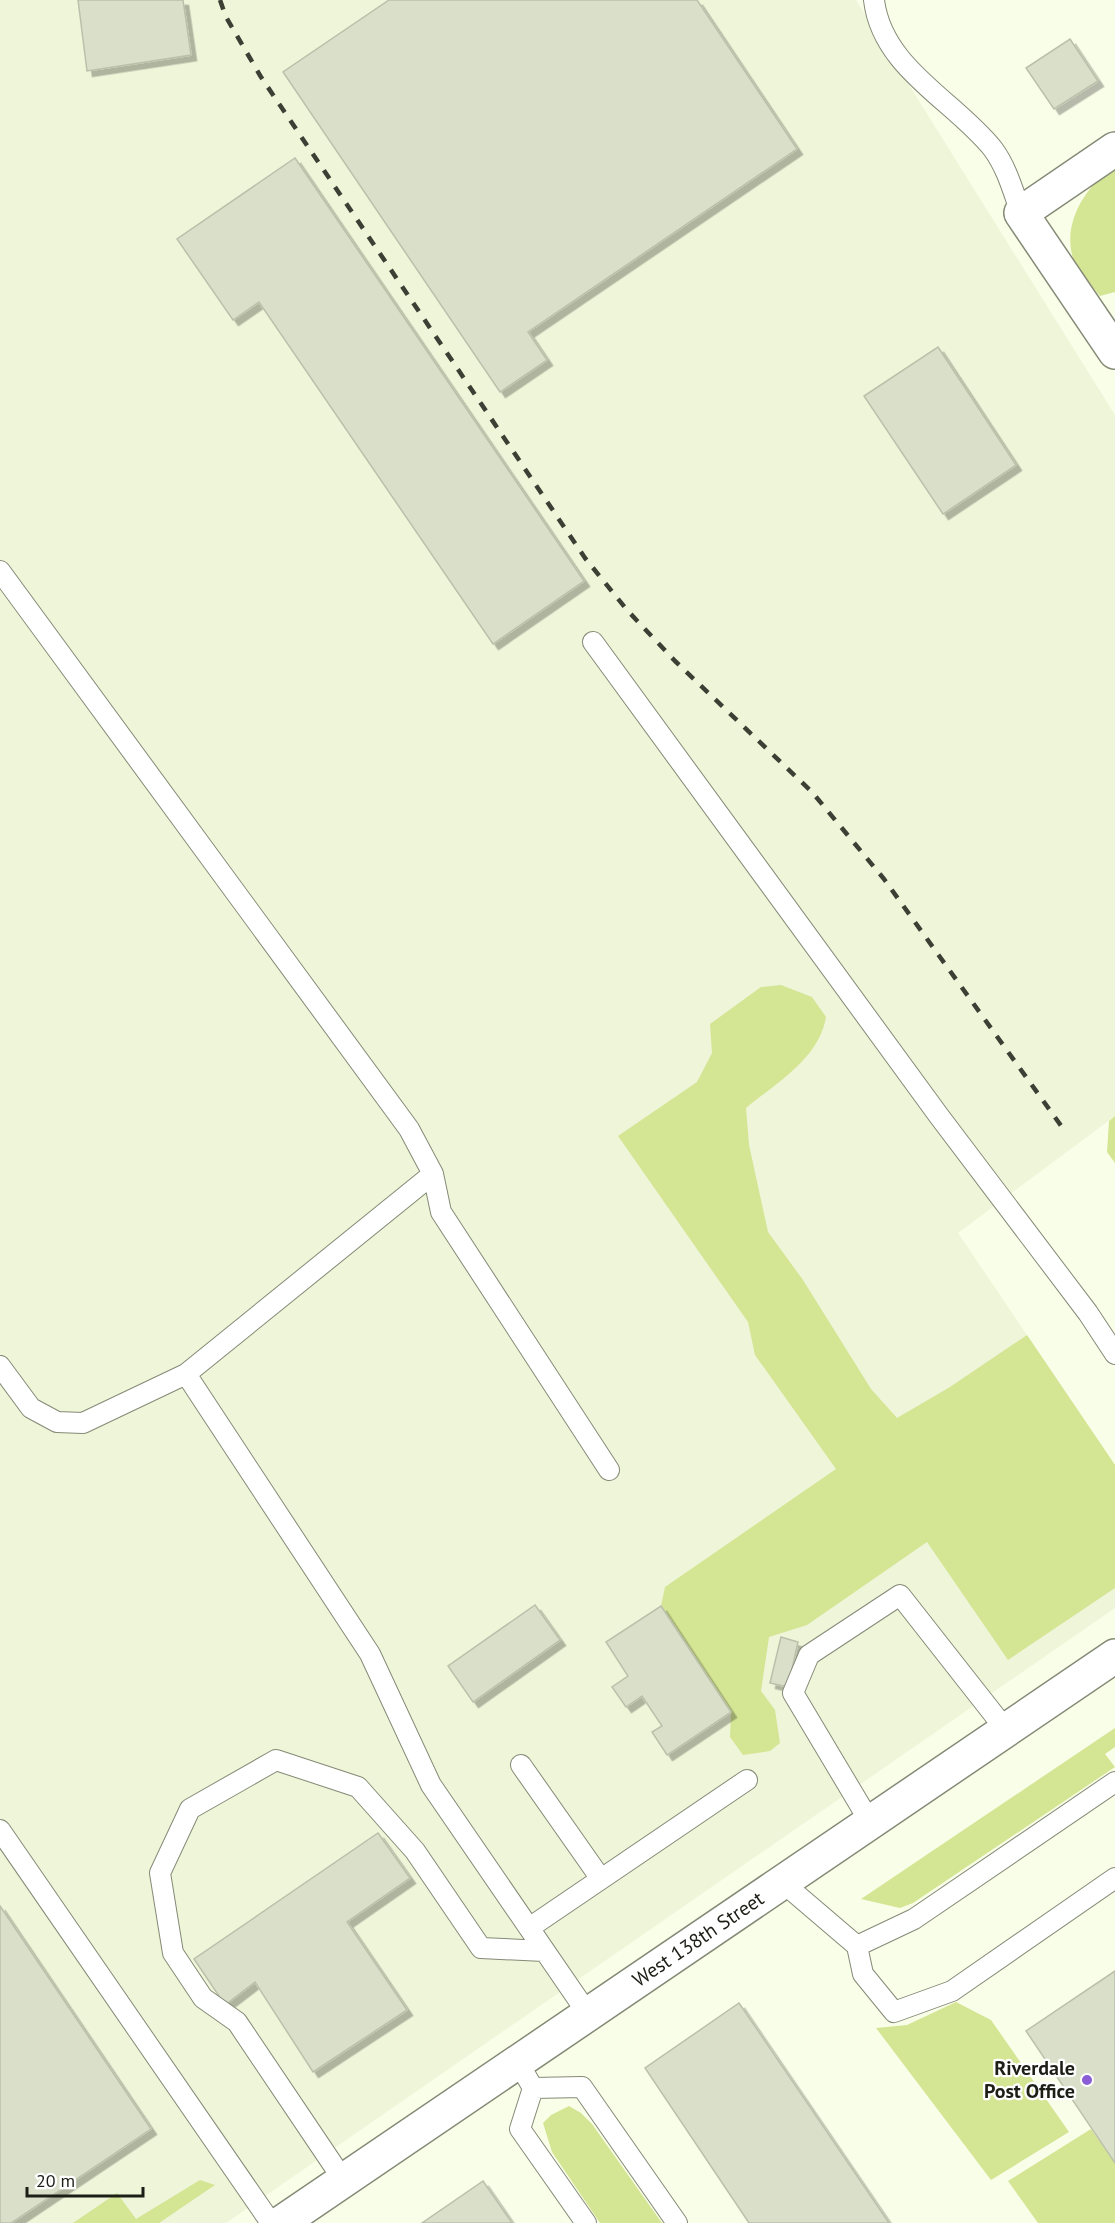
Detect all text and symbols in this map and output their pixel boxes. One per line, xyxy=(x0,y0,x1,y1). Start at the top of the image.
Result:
street label: West 138th Street xyxy=(627,1885,769,1993)
place label: Riverdale Post Office xyxy=(984,2055,1075,2104)
marker: Riverdale Post Office xyxy=(1080,2073,1094,2087)
scale bar xyxy=(27,2160,142,2198)
text: 20 m xyxy=(36,2169,75,2192)

